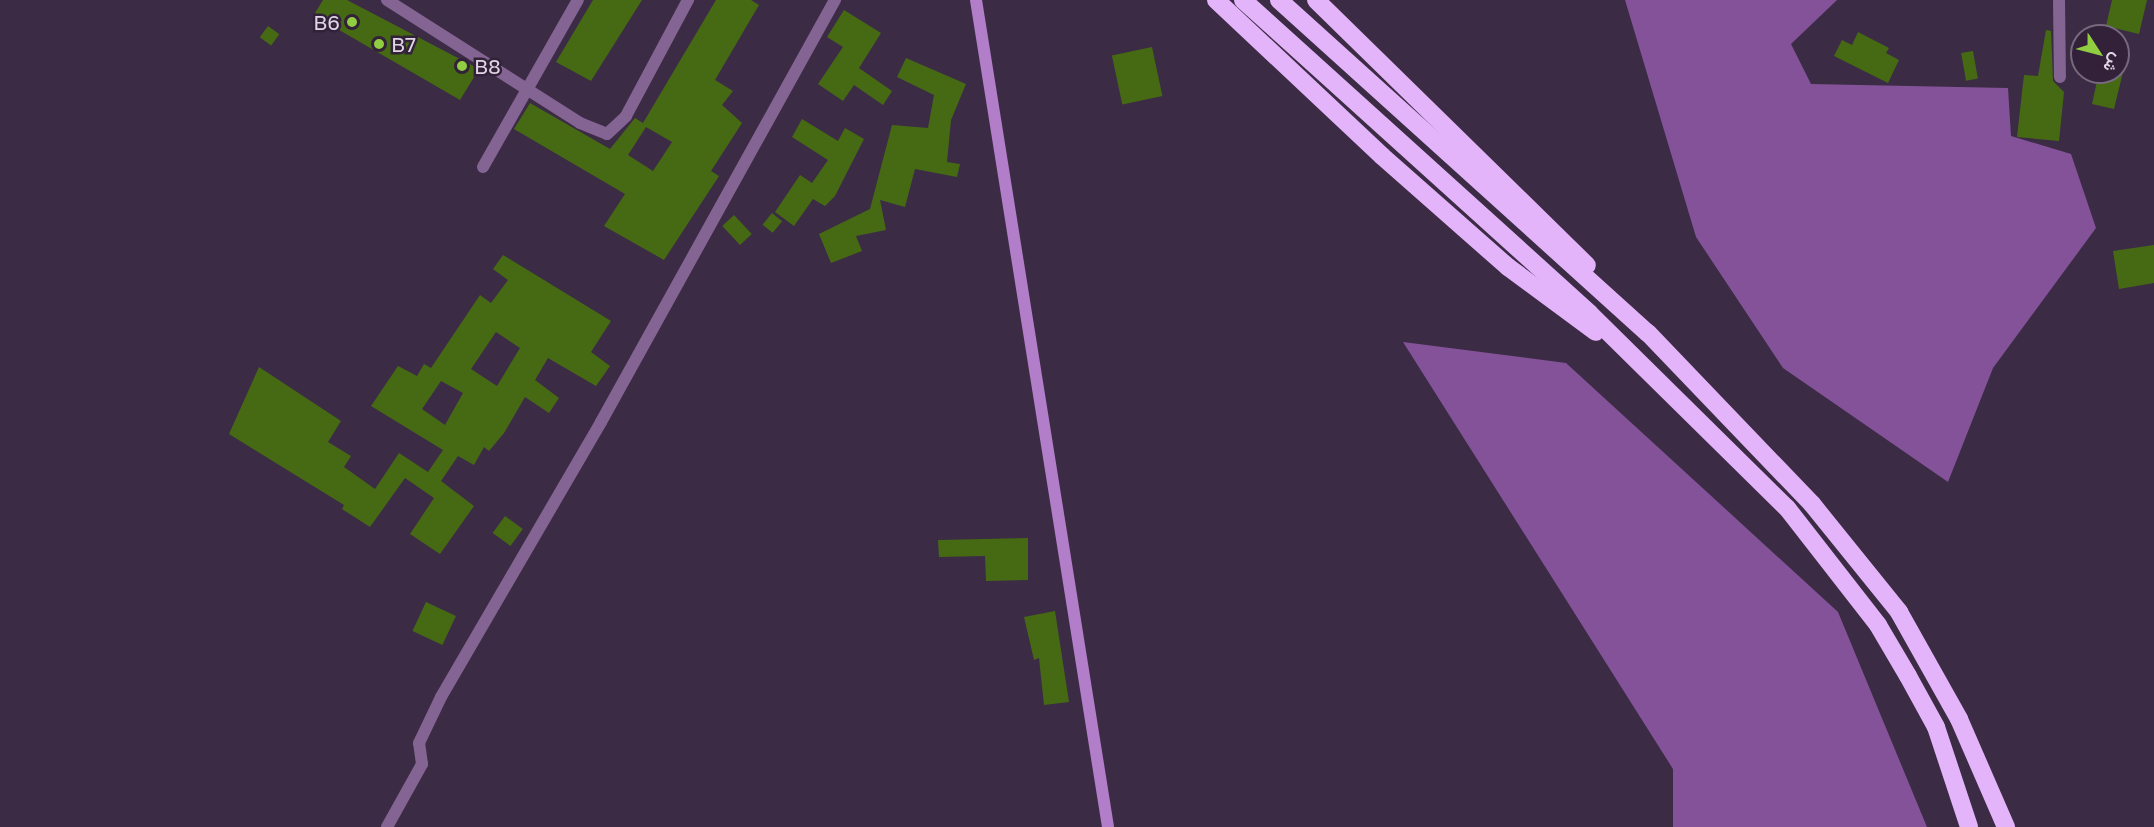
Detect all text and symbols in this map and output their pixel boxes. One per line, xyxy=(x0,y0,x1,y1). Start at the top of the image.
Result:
place label: B6 xyxy=(313,9,340,35)
marker: B6 xyxy=(345,15,359,29)
north arrow xyxy=(2070,24,2130,84)
place label: B7 xyxy=(391,31,416,57)
marker: B7 xyxy=(372,37,386,51)
text: ش xyxy=(2099,50,2127,77)
place label: B8 xyxy=(474,53,501,79)
marker: B8 xyxy=(455,59,469,73)

